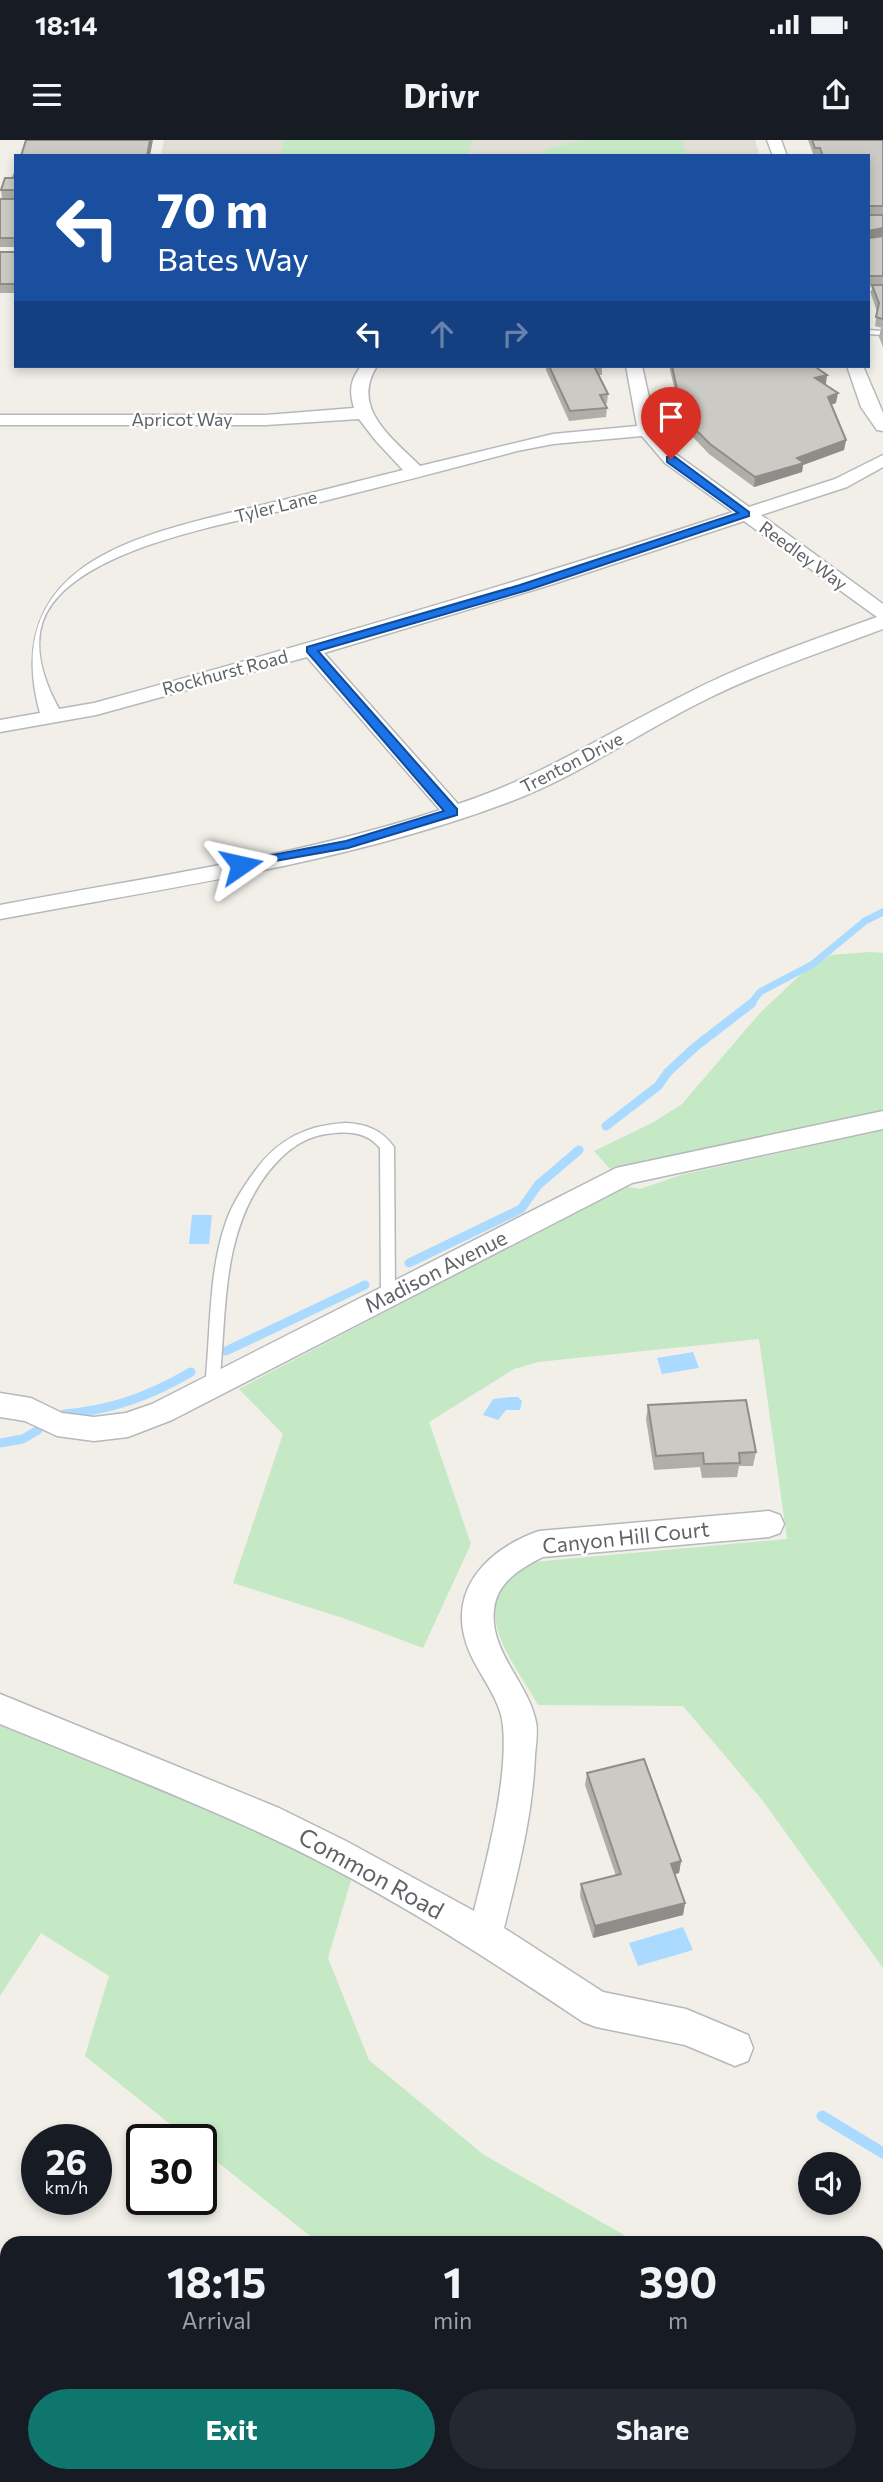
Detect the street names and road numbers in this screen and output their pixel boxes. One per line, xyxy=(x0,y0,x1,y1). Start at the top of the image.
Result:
street label: Apricot Way xyxy=(131,408,233,430)
street label: Tyler Lane xyxy=(232,485,319,527)
street label: Reedley Way xyxy=(755,516,852,594)
street label: Rockhurst Road xyxy=(160,645,290,699)
street label: Trenton Drive xyxy=(517,727,626,797)
street label: Madison Avenue xyxy=(360,1224,511,1317)
street label: Canyon Hill Court xyxy=(541,1515,711,1558)
street label: Common Road xyxy=(294,1821,449,1924)

